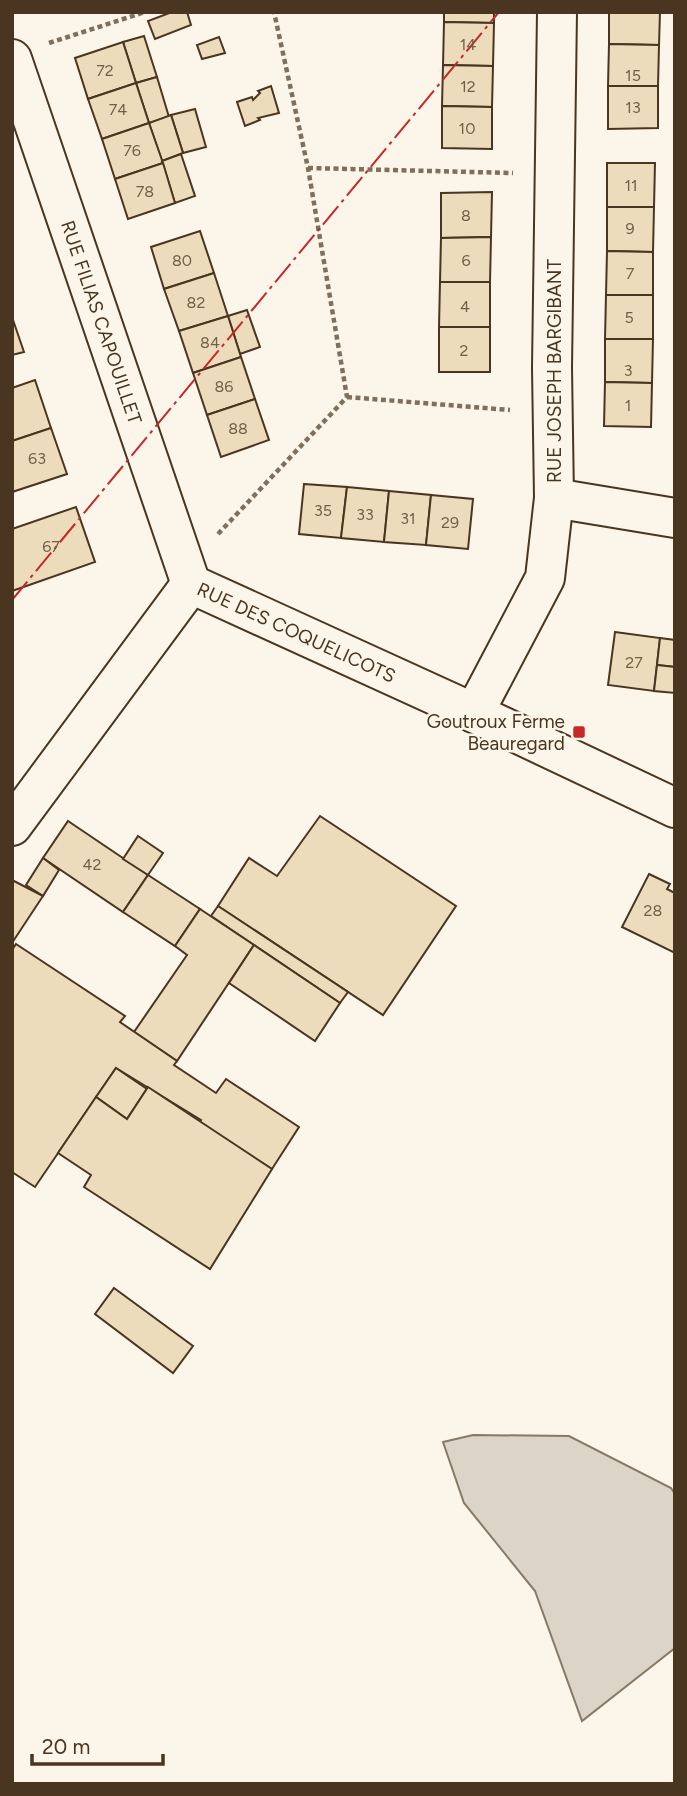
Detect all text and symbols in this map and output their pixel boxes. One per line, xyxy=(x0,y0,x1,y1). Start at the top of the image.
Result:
house number: 14 xyxy=(460,35,476,54)
house number: 72 xyxy=(96,61,114,80)
house number: 15 xyxy=(625,66,641,85)
house number: 12 xyxy=(460,77,476,96)
house number: 13 xyxy=(625,98,641,117)
house number: 74 xyxy=(109,100,127,119)
house number: 10 xyxy=(459,119,475,138)
house number: 76 xyxy=(123,141,141,160)
house number: 11 xyxy=(624,176,638,195)
house number: 78 xyxy=(136,182,154,201)
house number: 8 xyxy=(461,206,471,225)
street label: RUE FILIAS CAPOUILLET xyxy=(56,218,147,428)
house number: 9 xyxy=(625,219,635,238)
house number: 80 xyxy=(172,251,192,270)
house number: 6 xyxy=(461,251,471,270)
street label: RUE JOSEPH BARGIBANT xyxy=(543,259,566,483)
house number: 7 xyxy=(626,264,635,283)
house number: 82 xyxy=(187,293,205,312)
house number: 4 xyxy=(460,297,470,316)
house number: 5 xyxy=(624,308,634,327)
house number: 84 xyxy=(200,333,220,352)
house number: 2 xyxy=(460,341,468,360)
house number: 3 xyxy=(624,361,632,380)
house number: 86 xyxy=(215,377,233,396)
house number: 1 xyxy=(625,396,631,415)
house number: 88 xyxy=(228,419,248,438)
house number: 63 xyxy=(28,449,46,468)
house number: 35 xyxy=(314,501,332,520)
house number: 33 xyxy=(356,505,374,524)
house number: 31 xyxy=(400,509,416,528)
house number: 29 xyxy=(441,513,459,532)
house number: 67 xyxy=(42,537,60,556)
street label: RUE DES COQUELICOTS xyxy=(194,577,399,688)
house number: 27 xyxy=(625,653,643,672)
place label: Goutroux Ferme Beauregard xyxy=(426,710,565,755)
marker: Goutroux Ferme Beauregard xyxy=(571,724,587,740)
house number: 42 xyxy=(83,855,101,874)
house number: 28 xyxy=(644,901,662,920)
scale bar xyxy=(32,1722,163,1766)
text: 20 m xyxy=(42,1734,90,1759)

